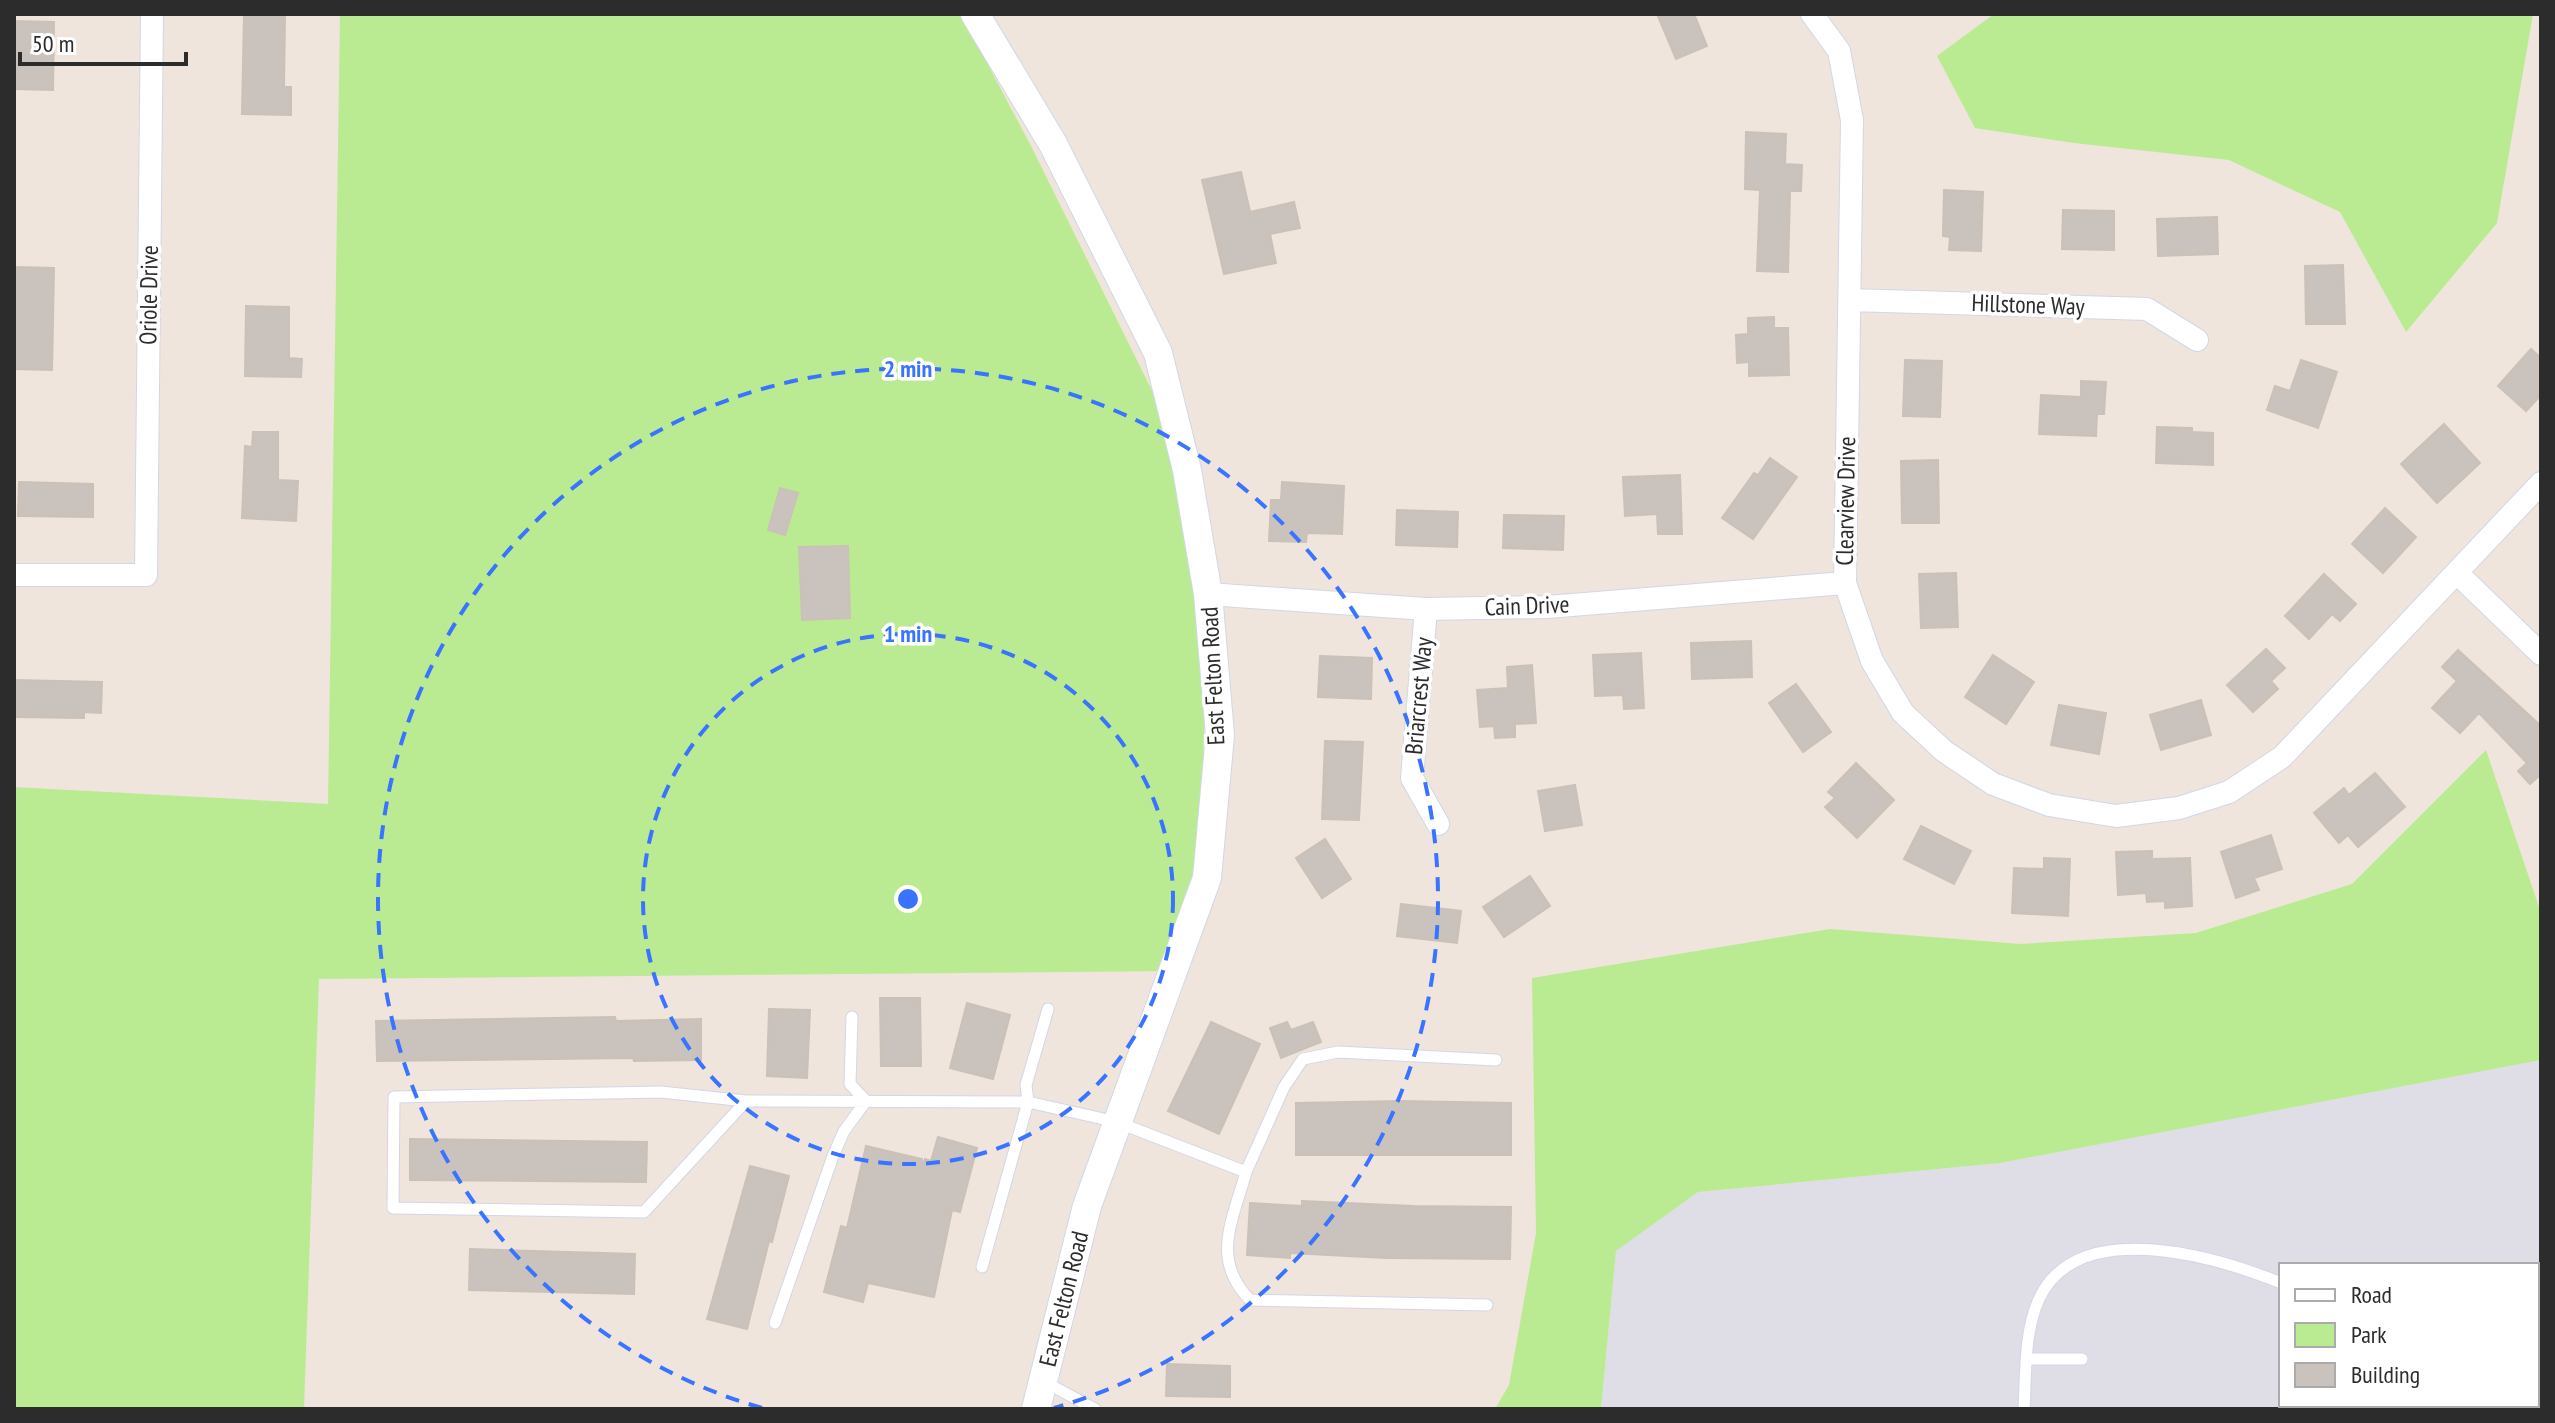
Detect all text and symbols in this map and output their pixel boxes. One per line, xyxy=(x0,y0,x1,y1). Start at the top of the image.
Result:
scale bar xyxy=(20,16,186,66)
text: 50 m xyxy=(32,28,74,59)
street label: Oriole Drive xyxy=(132,245,165,345)
street label: Hillstone Way xyxy=(1971,287,2085,322)
text: 2 min xyxy=(884,353,932,384)
street label: Clearview Drive xyxy=(1829,436,1862,566)
street label: Cain Drive xyxy=(1484,589,1570,622)
street label: East Felton Road xyxy=(1193,606,1232,746)
text: 1 min xyxy=(884,618,932,649)
street label: Briarcrest Way xyxy=(1398,636,1439,756)
centre of rings xyxy=(894,885,922,913)
street label: East Felton Road xyxy=(1032,1228,1095,1370)
legend xyxy=(2279,1263,2539,1407)
text: Road xyxy=(2351,1279,2392,1310)
text: Park xyxy=(2351,1319,2387,1350)
text: Building xyxy=(2351,1359,2420,1390)

